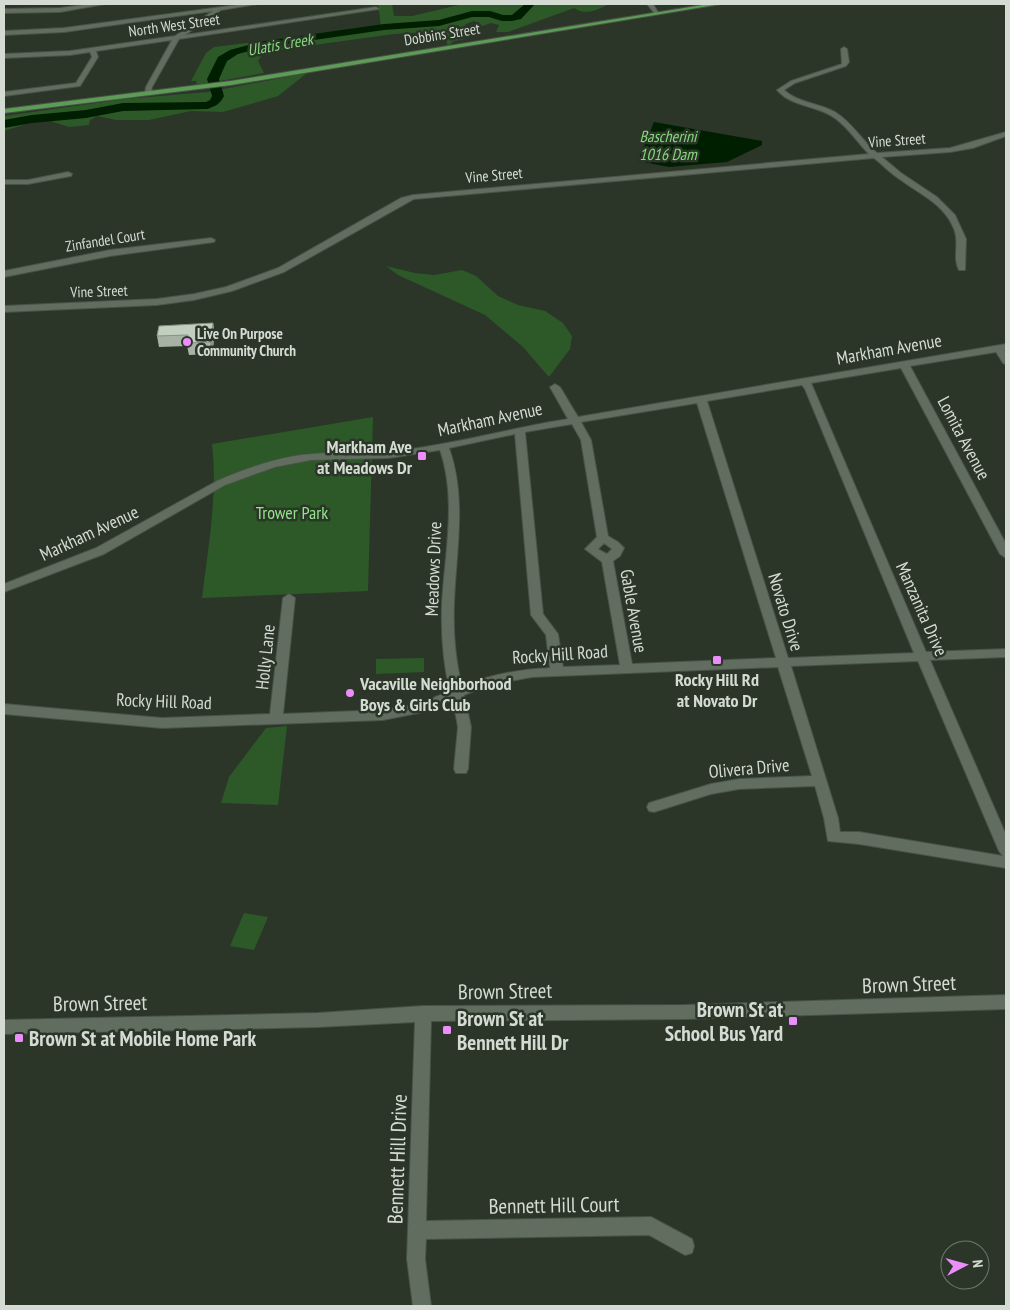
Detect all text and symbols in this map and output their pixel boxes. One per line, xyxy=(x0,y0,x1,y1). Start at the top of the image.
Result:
street label: North West Street xyxy=(127,9,221,41)
street label: Dobbins Street xyxy=(403,19,481,49)
water label: Ulatis Creek xyxy=(246,28,316,60)
water label: Bascherini 1016 Dam xyxy=(639,126,699,164)
street label: Vine Street xyxy=(867,129,926,152)
street label: Vine Street xyxy=(464,163,523,187)
street label: Zinfandel Court xyxy=(64,224,146,256)
street label: Vine Street xyxy=(69,281,128,302)
place label: Live On Purpose Community Church xyxy=(197,324,296,360)
street label: Markham Avenue xyxy=(835,328,943,370)
marker: Live On Purpose Community Church xyxy=(181,336,193,348)
street label: Lomita Avenue xyxy=(932,392,996,484)
street label: Markham Avenue xyxy=(436,397,544,441)
place label: Markham Ave at Meadows Dr xyxy=(317,435,413,479)
marker: Markham Ave at Meadows Dr xyxy=(416,450,428,462)
street label: Markham Avenue xyxy=(36,500,142,566)
park label: Trower Park xyxy=(256,501,328,524)
street label: Meadows Drive xyxy=(420,521,446,617)
street label: Manzanita Drive xyxy=(891,558,953,660)
street label: Gable Avenue xyxy=(615,567,653,655)
street label: Novato Drive xyxy=(763,570,809,654)
street label: Holly Lane xyxy=(250,623,280,691)
street label: Rocky Hill Road xyxy=(511,639,609,669)
marker: Rocky Hill Rd at Novato Dr xyxy=(711,654,723,666)
place label: Rocky Hill Rd at Novato Dr xyxy=(675,668,759,712)
place label: Vacaville Neighborhood Boys & Girls Club xyxy=(359,672,512,716)
marker: Vacaville Neighborhood Boys & Girls Club xyxy=(344,687,356,699)
street label: Rocky Hill Road xyxy=(116,688,212,714)
street label: Olivera Drive xyxy=(708,753,790,783)
street label: Brown Street xyxy=(862,969,957,999)
street label: Brown Street xyxy=(458,977,552,1005)
street label: Brown Street xyxy=(53,989,147,1017)
place label: Brown St at School Bus Yard xyxy=(665,996,783,1047)
place label: Brown St at Bennett Hill Dr xyxy=(457,1005,569,1056)
marker: Brown St at School Bus Yard xyxy=(787,1015,799,1027)
marker: Brown St at Bennett Hill Dr xyxy=(441,1024,453,1036)
place label: Brown St at Mobile Home Park xyxy=(29,1025,256,1052)
marker: Brown St at Mobile Home Park xyxy=(13,1032,25,1044)
street label: Bennett Hill Drive xyxy=(381,1094,413,1224)
street label: Bennett Hill Court xyxy=(488,1190,620,1220)
north arrow xyxy=(940,1240,990,1290)
text: N xyxy=(969,1259,987,1268)

